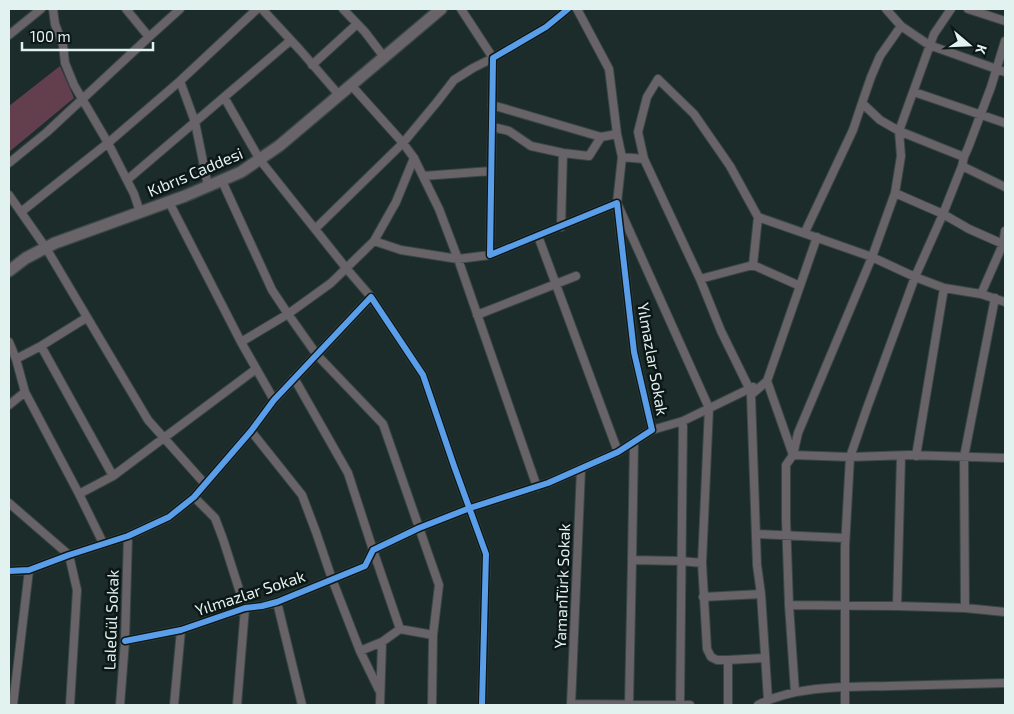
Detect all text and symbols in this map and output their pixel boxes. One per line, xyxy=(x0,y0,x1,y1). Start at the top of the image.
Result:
scale bar xyxy=(22,20,154,52)
north arrow xyxy=(944,20,994,70)
text: 100 m xyxy=(30,27,71,45)
text: K xyxy=(972,42,991,56)
street label: Kıbrıs Caddesi xyxy=(144,143,245,200)
street label: Yılmazlar Sokak xyxy=(634,301,673,417)
street label: YamanTürk Sokak xyxy=(550,523,573,649)
street label: Yılmazlar Sokak xyxy=(193,566,307,619)
street label: LaleGül Sokak xyxy=(99,569,122,671)

